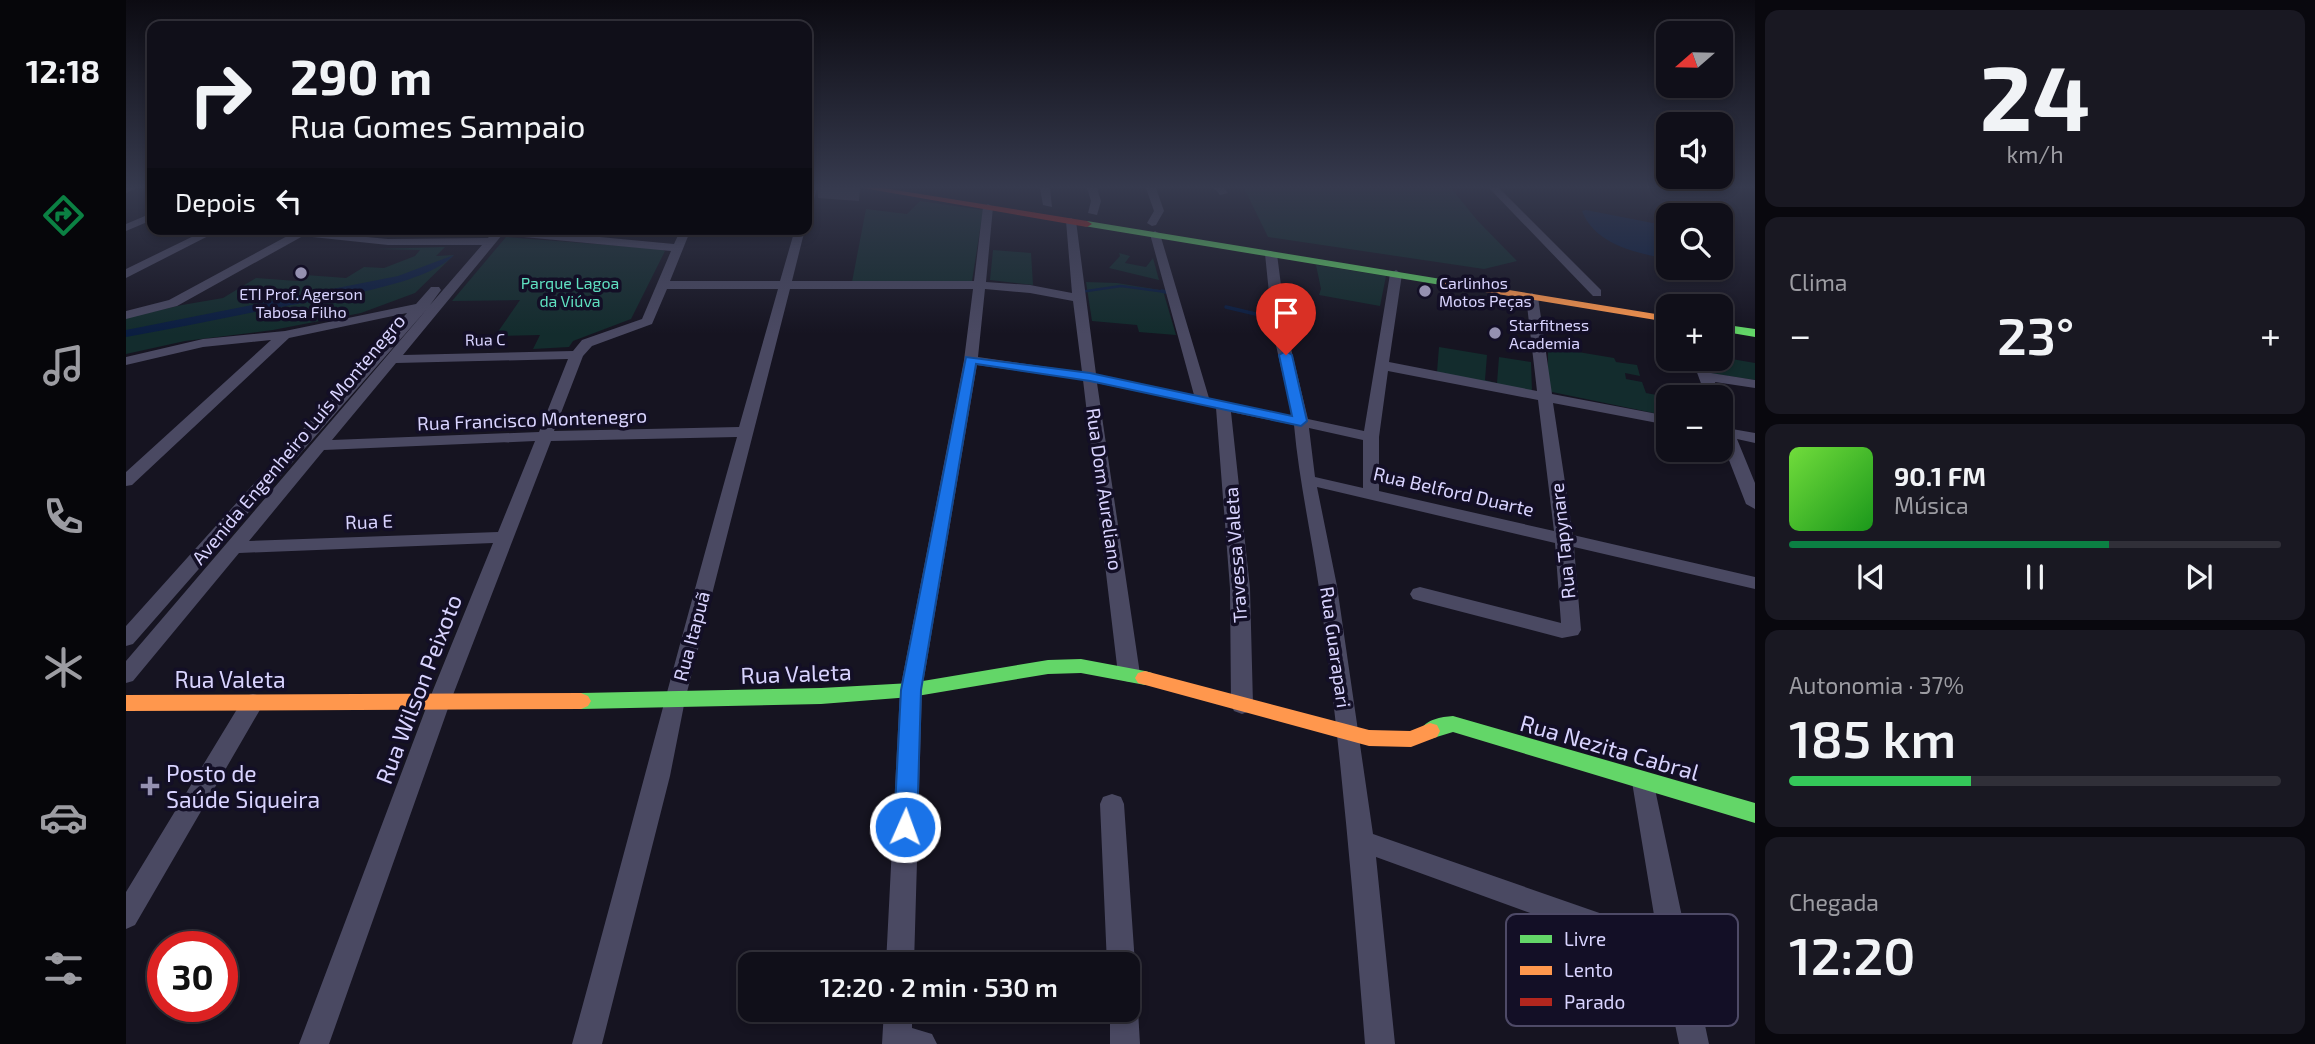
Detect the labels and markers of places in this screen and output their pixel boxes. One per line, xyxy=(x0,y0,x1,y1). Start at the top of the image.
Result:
marker: ETI Prof. Agerson Tabosa Filho xyxy=(293,265,309,281)
place label: Carlinhos Motos Peças xyxy=(1439,273,1532,311)
pin xyxy=(1256,283,1316,355)
marker: Carlinhos Motos Peças xyxy=(1417,283,1433,299)
place label: ETI Prof. Agerson Tabosa Filho xyxy=(239,284,363,321)
place label: Starfitness Academia xyxy=(1509,315,1589,352)
marker: Starfitness Academia xyxy=(1487,325,1503,341)
place label: Posto de Saúde Siqueira xyxy=(166,759,320,813)
marker: Posto de Saúde Siqueira xyxy=(140,776,160,796)

